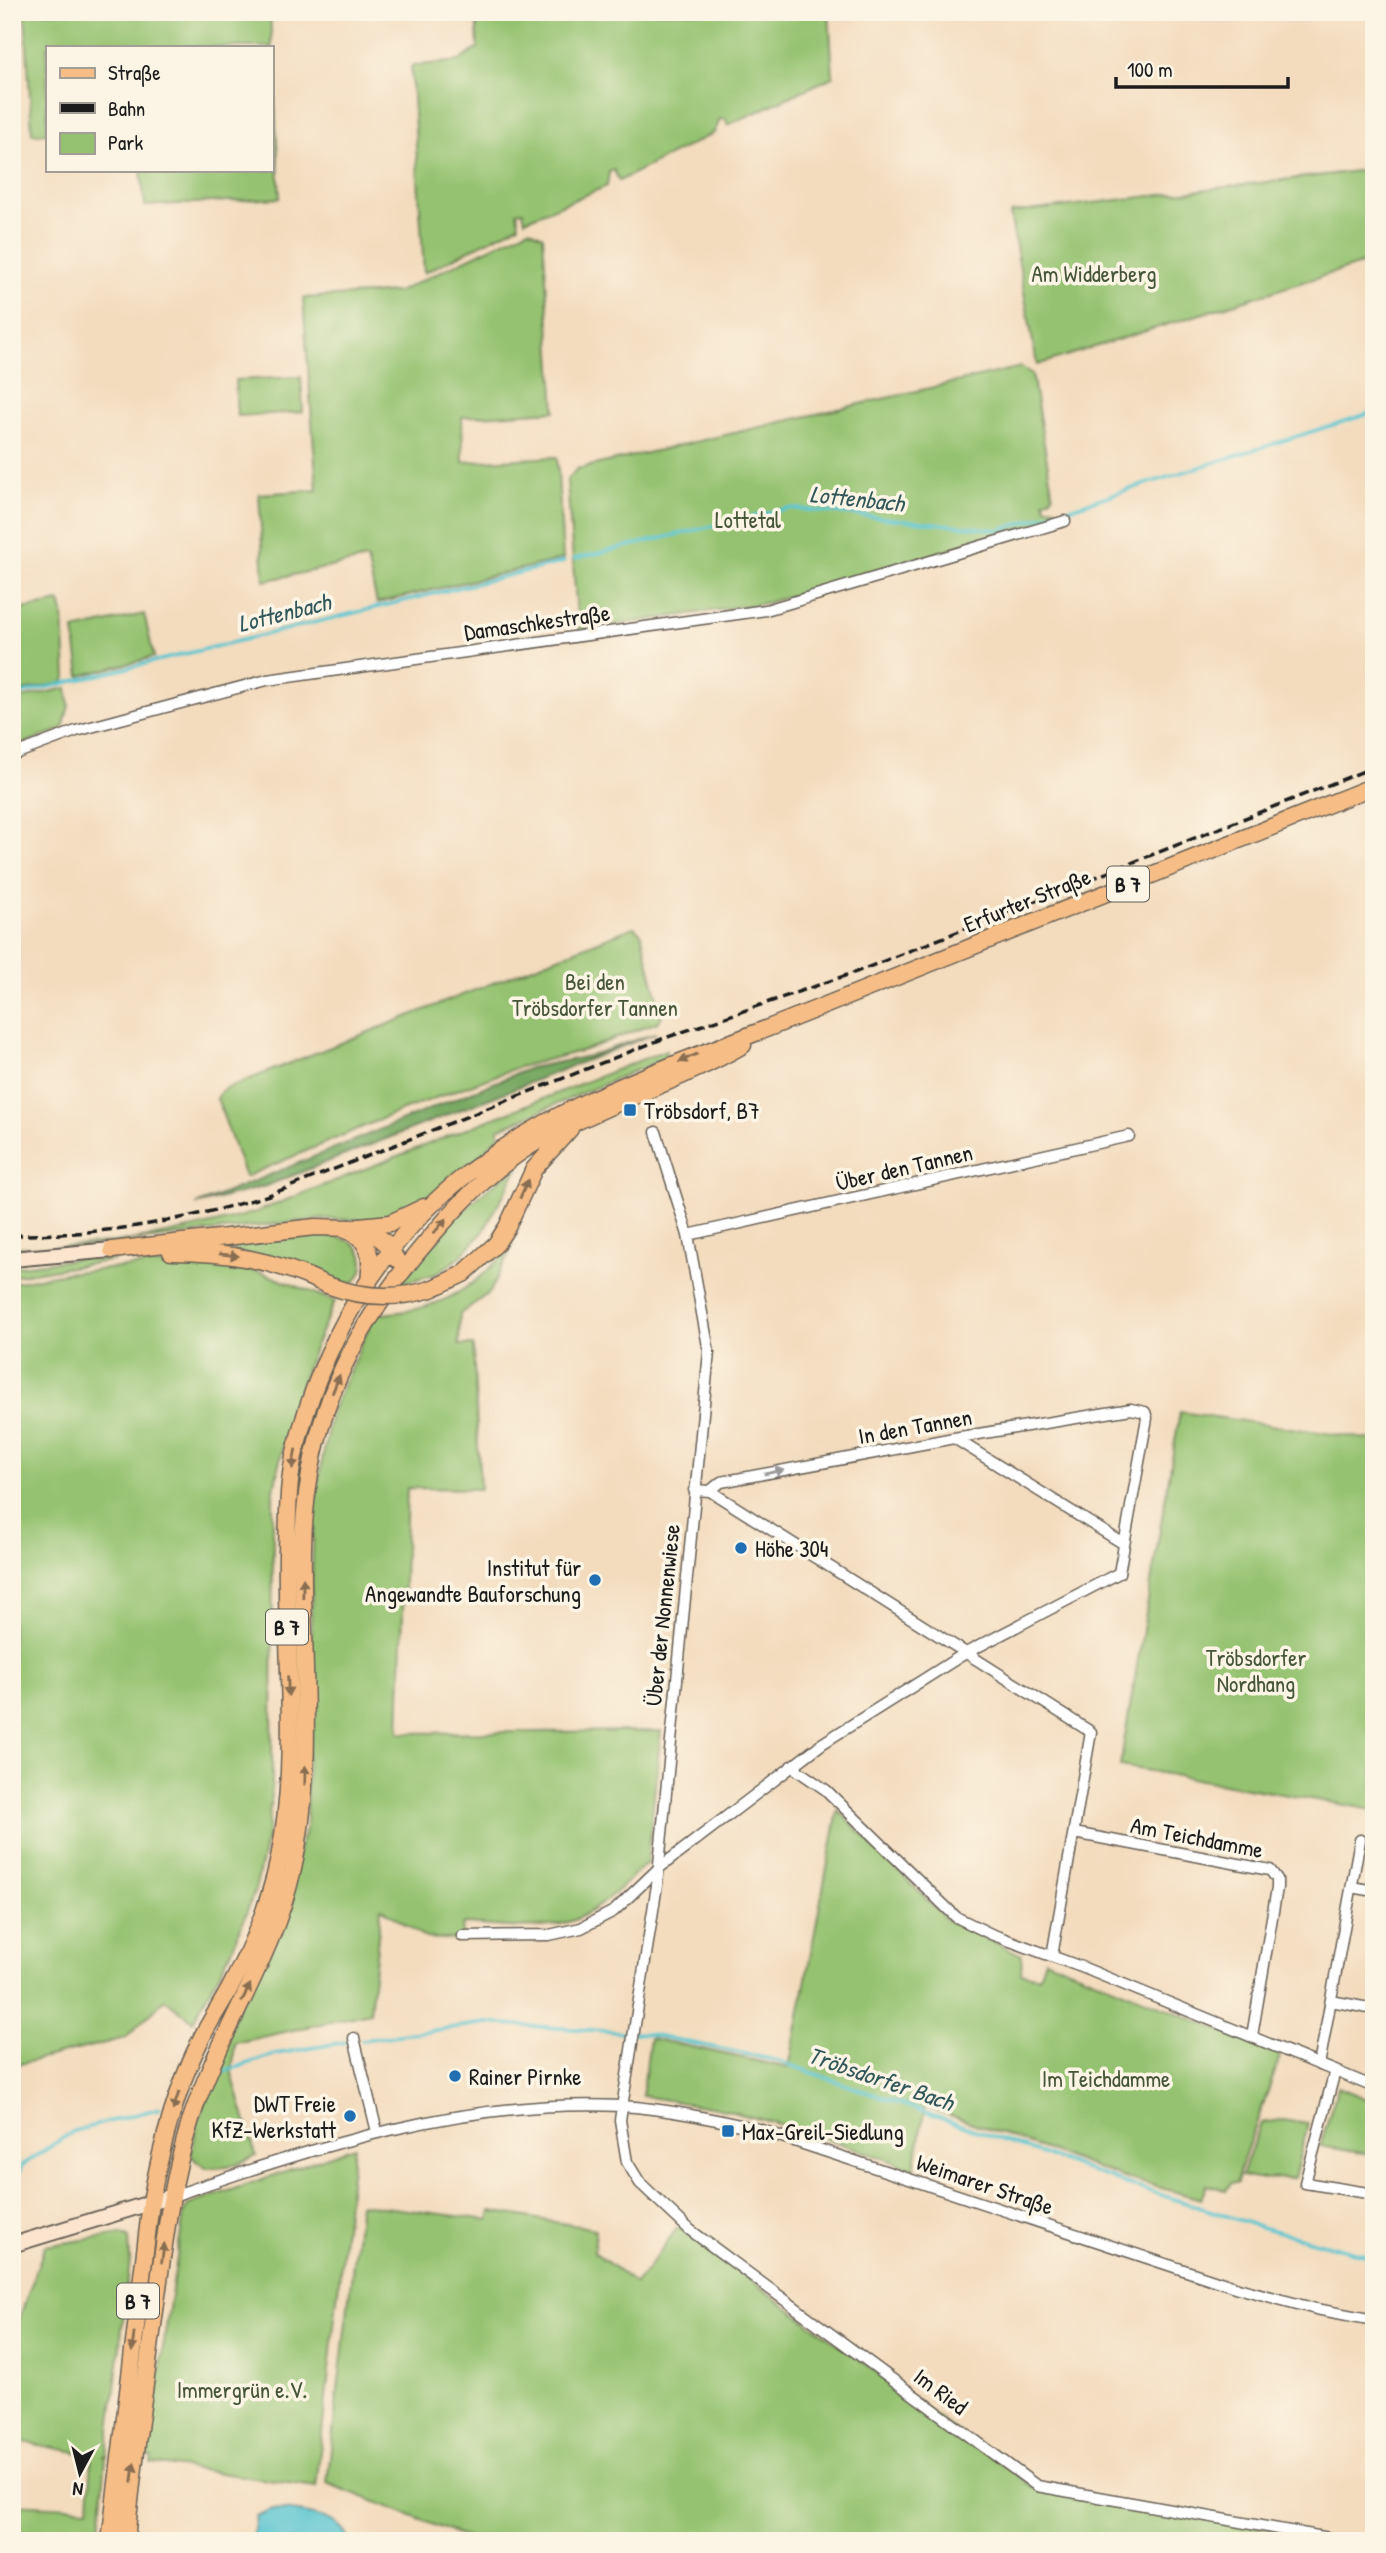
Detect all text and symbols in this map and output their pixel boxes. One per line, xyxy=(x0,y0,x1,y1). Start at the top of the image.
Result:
legend xyxy=(46,46,273,172)
scale bar xyxy=(1116,46,1288,90)
text: 100 m xyxy=(1127,55,1173,84)
text: Straße xyxy=(108,58,161,87)
text: Bahn xyxy=(108,94,145,123)
text: Park xyxy=(108,128,143,157)
park label: Am Widderberg xyxy=(1031,258,1157,289)
water label: Lottenbach xyxy=(808,477,907,519)
park label: Lottetal xyxy=(715,504,782,535)
water label: Lottenbach xyxy=(234,585,335,639)
street label: Damaschkestraße xyxy=(462,596,612,648)
street label: Erfurter Straße xyxy=(959,860,1095,940)
road number: B 7 xyxy=(1107,866,1149,902)
park label: Bei den Tröbsdorfer Tannen xyxy=(512,966,678,1023)
one-way arrow xyxy=(678,1053,699,1064)
place label: Tröbsdorf, B7 xyxy=(644,1095,760,1126)
marker: Tröbsdorf, B7 xyxy=(622,1102,638,1118)
street label: Über den Tannen xyxy=(833,1136,975,1198)
one-way arrow xyxy=(518,1179,530,1199)
one-way arrow xyxy=(432,1217,447,1234)
one-way arrow xyxy=(219,1249,241,1260)
one-way arrow xyxy=(330,1374,342,1394)
street label: In den Tannen xyxy=(856,1401,974,1451)
one-way arrow xyxy=(288,1448,299,1470)
one-way arrow xyxy=(763,1466,785,1477)
street label: Über der Nonnenwiese xyxy=(637,1523,687,1707)
place label: Höhe 304 xyxy=(755,1533,828,1564)
marker: Höhe 304 xyxy=(733,1540,749,1556)
place label: Institut für Angewandte Bauforschung xyxy=(365,1552,581,1609)
marker: Institut für Angewandte Bauforschung xyxy=(587,1572,603,1588)
one-way arrow xyxy=(297,1577,308,1599)
road number: B 7 xyxy=(266,1610,308,1644)
park label: Tröbsdorfer Nordhang xyxy=(1206,1642,1306,1699)
one-way arrow xyxy=(283,1675,294,1697)
one-way arrow xyxy=(300,1764,311,1786)
street label: Am Teichdamme xyxy=(1128,1809,1266,1865)
one-way arrow xyxy=(240,1983,252,2003)
water label: Tröbsdorfer Bach xyxy=(804,2038,960,2118)
place label: Rainer Pirnke xyxy=(469,2061,581,2092)
park label: Im Teichdamme xyxy=(1042,2063,1170,2094)
marker: Rainer Pirnke xyxy=(447,2068,463,2084)
place label: DWT Freie KfZ-Werkstatt xyxy=(211,2088,337,2145)
one-way arrow xyxy=(170,2091,180,2112)
marker: DWT Freie KfZ-Werkstatt xyxy=(342,2108,358,2124)
place label: Max-Greil-Siedlung xyxy=(742,2116,904,2147)
marker: Max-Greil-Siedlung xyxy=(720,2123,736,2139)
street label: Weimarer Straße xyxy=(912,2146,1058,2222)
one-way arrow xyxy=(158,2242,169,2264)
road number: B 7 xyxy=(117,2284,159,2318)
one-way arrow xyxy=(128,2332,139,2354)
street label: Im Ried xyxy=(908,2361,974,2421)
park label: Immergrün e.V. xyxy=(177,2374,307,2405)
north arrow xyxy=(46,2438,116,2508)
one-way arrow xyxy=(128,2462,139,2484)
text: N xyxy=(71,2476,85,2503)

